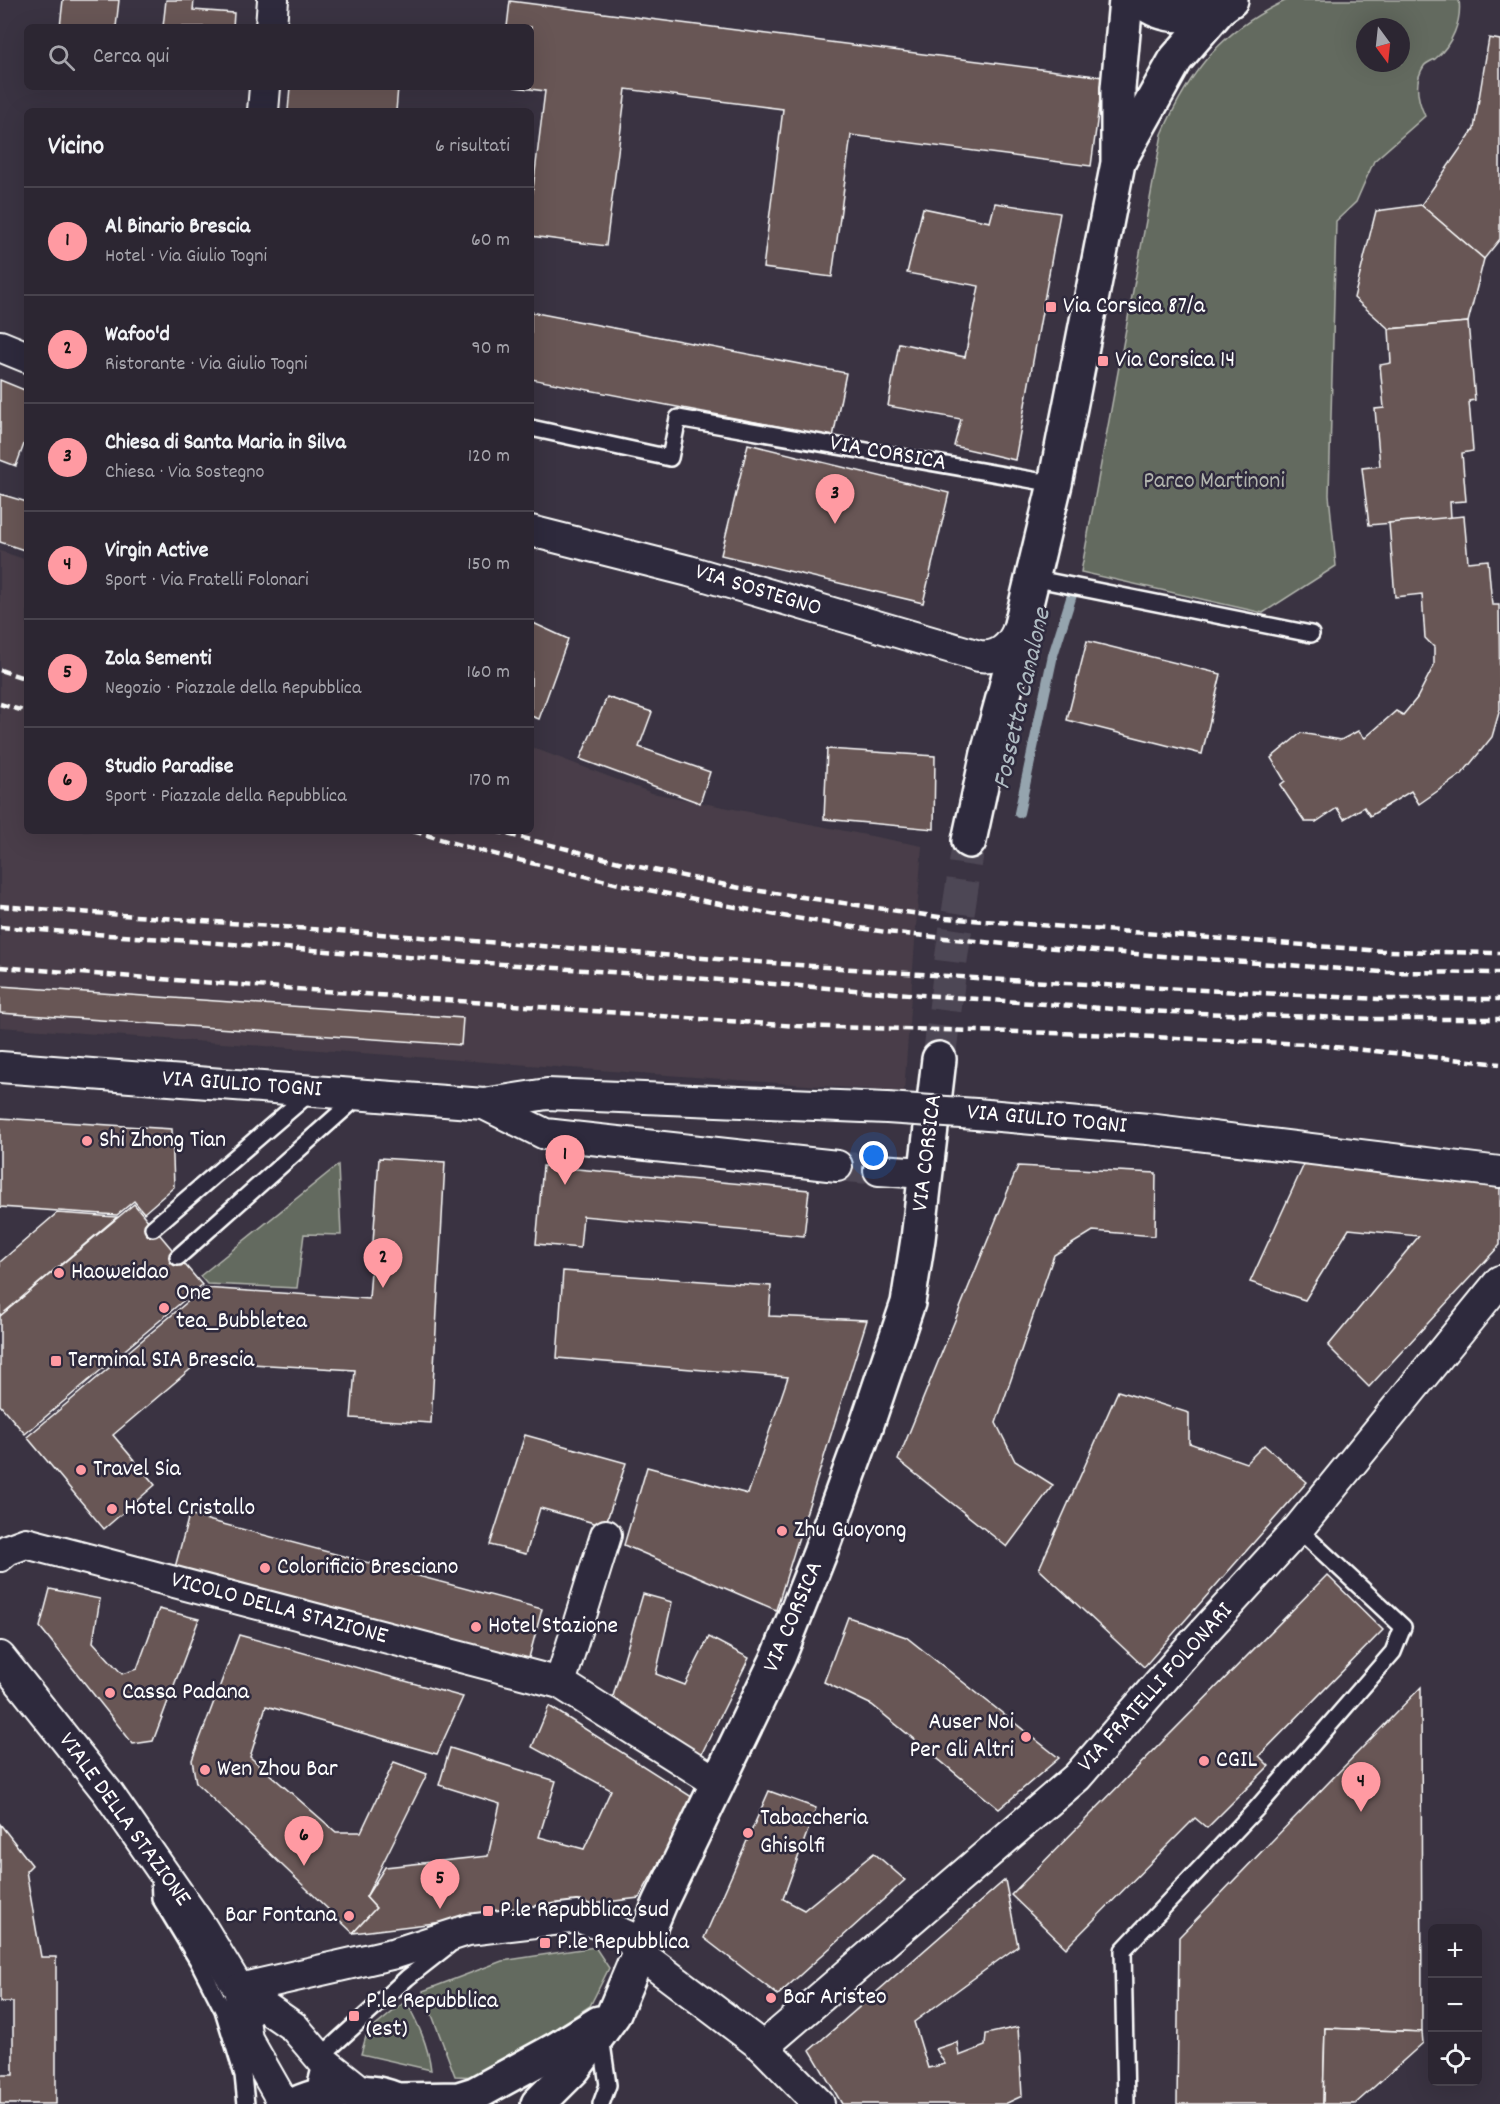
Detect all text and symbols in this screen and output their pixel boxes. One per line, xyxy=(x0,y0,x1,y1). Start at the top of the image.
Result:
north arrow xyxy=(1356,18,1410,72)
search box xyxy=(24,24,534,90)
icon: search xyxy=(45,41,78,74)
text: Cerca qui xyxy=(93,42,169,73)
text: Vicino xyxy=(48,129,104,166)
text: 6 risultati xyxy=(435,133,510,161)
text: Al Binario Brescia xyxy=(105,212,250,243)
text: 1 xyxy=(65,227,70,255)
text: 60 m xyxy=(471,227,510,255)
text: Hotel · Via Giulio Togni xyxy=(105,243,267,271)
place label: Via Corsica 87/a xyxy=(1063,290,1206,324)
marker: Via Corsica 87/a xyxy=(1044,300,1058,314)
text: Wafoo'd xyxy=(105,320,170,351)
text: 2 xyxy=(63,335,72,363)
text: 90 m xyxy=(472,335,510,363)
place label: Via Corsica 14 xyxy=(1115,344,1235,378)
text: Ristorante · Via Giulio Togni xyxy=(105,351,307,379)
marker: Via Corsica 14 xyxy=(1096,354,1110,368)
street label: VIA CORSICA xyxy=(827,427,949,481)
text: Chiesa di Santa Maria in Silva xyxy=(105,428,346,459)
text: 3 xyxy=(63,443,72,471)
text: 120 m xyxy=(468,443,510,471)
text: Chiesa · Via Sostegno xyxy=(105,459,265,487)
park label: Parco Martinoni xyxy=(1143,465,1285,499)
pin: 3 xyxy=(816,474,854,524)
text: Virgin Active xyxy=(105,536,209,567)
text: 4 xyxy=(63,551,72,579)
text: 150 m xyxy=(467,551,510,579)
street label: VIA SOSTEGNO xyxy=(690,556,826,626)
text: Sport · Via Fratelli Folonari xyxy=(105,567,309,595)
water label: Fossetta Canalone xyxy=(984,604,1062,793)
text: Zola Sementi xyxy=(105,644,212,675)
text: 5 xyxy=(63,659,72,687)
text: 160 m xyxy=(467,659,510,687)
text: Negozio · Piazzale della Repubblica xyxy=(105,675,361,703)
text: Studio Paradise xyxy=(105,752,234,783)
text: 6 xyxy=(63,767,72,795)
text: 170 m xyxy=(469,767,510,795)
text: Sport · Piazzale della Repubblica xyxy=(105,783,347,811)
street label: VIA GIULIO TOGNI xyxy=(161,1062,324,1108)
street label: VIA CORSICA xyxy=(904,1092,952,1214)
street label: VIA GIULIO TOGNI xyxy=(966,1096,1129,1144)
place label: Shi Zhong Tian xyxy=(99,1124,226,1158)
marker: Shi Zhong Tian xyxy=(80,1134,94,1148)
pin: 1 xyxy=(546,1136,584,1185)
your location xyxy=(859,1141,888,1170)
pin: 2 xyxy=(364,1238,403,1288)
place label: Haoweidao xyxy=(71,1256,169,1290)
marker: Haoweidao xyxy=(52,1266,66,1280)
place label: One tea_Bubbletea xyxy=(176,1277,308,1339)
marker: One tea_Bubbletea xyxy=(157,1301,171,1315)
place label: Terminal SIA Brescia xyxy=(68,1344,255,1378)
marker: Terminal SIA Brescia xyxy=(49,1354,63,1368)
place label: Travel Sia xyxy=(93,1453,182,1487)
marker: Travel Sia xyxy=(74,1463,88,1477)
place label: Hotel Cristallo xyxy=(124,1492,255,1526)
marker: Hotel Cristallo xyxy=(105,1502,119,1516)
place label: Zhu Guoyong xyxy=(794,1514,907,1548)
marker: Zhu Guoyong xyxy=(775,1524,789,1538)
place label: Colorificio Bresciano xyxy=(277,1551,459,1585)
street label: VIA CORSICA xyxy=(755,1556,833,1678)
marker: Colorificio Bresciano xyxy=(258,1561,272,1575)
street label: VICOLO DELLA STAZIONE xyxy=(167,1564,391,1654)
street label: VIA FRATELLI FOLONARI xyxy=(1070,1595,1242,1780)
place label: Hotel Stazione xyxy=(488,1610,618,1644)
marker: Hotel Stazione xyxy=(469,1620,483,1634)
place label: Cassa Padana xyxy=(122,1676,250,1710)
marker: Cassa Padana xyxy=(103,1686,117,1700)
place label: Auser Noi Per Gli Altri xyxy=(909,1706,1014,1768)
street label: VIALE DELLA STAZIONE xyxy=(49,1726,199,1914)
marker: Auser Noi Per Gli Altri xyxy=(1019,1730,1033,1744)
place label: CGIL xyxy=(1216,1744,1257,1778)
place label: Wen Zhou Bar xyxy=(217,1753,338,1787)
marker: CGIL xyxy=(1197,1754,1211,1768)
pin: 4 xyxy=(1342,1762,1380,1812)
marker: Wen Zhou Bar xyxy=(198,1763,212,1777)
place label: Tabaccheria Ghisolfi xyxy=(760,1802,869,1864)
pin: 6 xyxy=(284,1816,324,1866)
marker: Tabaccheria Ghisolfi xyxy=(741,1826,755,1840)
pin: 5 xyxy=(420,1860,460,1909)
place label: P.le Repubblica sud xyxy=(500,1894,669,1928)
place label: Bar Fontana xyxy=(225,1899,338,1933)
marker: P.le Repubblica sud xyxy=(481,1904,495,1918)
marker: Bar Fontana xyxy=(342,1909,356,1923)
map controls xyxy=(1428,1924,1482,2086)
button: + xyxy=(1428,1924,1482,1978)
place label: P.le Repubblica xyxy=(557,1926,690,1960)
marker: P.le Repubblica xyxy=(538,1936,552,1950)
button: − xyxy=(1428,1978,1482,2032)
place label: Bar Aristeo xyxy=(783,1981,887,2015)
place label: P.le Repubblica (est) xyxy=(366,1985,499,2047)
marker: Bar Aristeo xyxy=(764,1991,778,2005)
marker: P.le Repubblica (est) xyxy=(347,2009,361,2023)
button: locate xyxy=(1428,2032,1482,2086)

